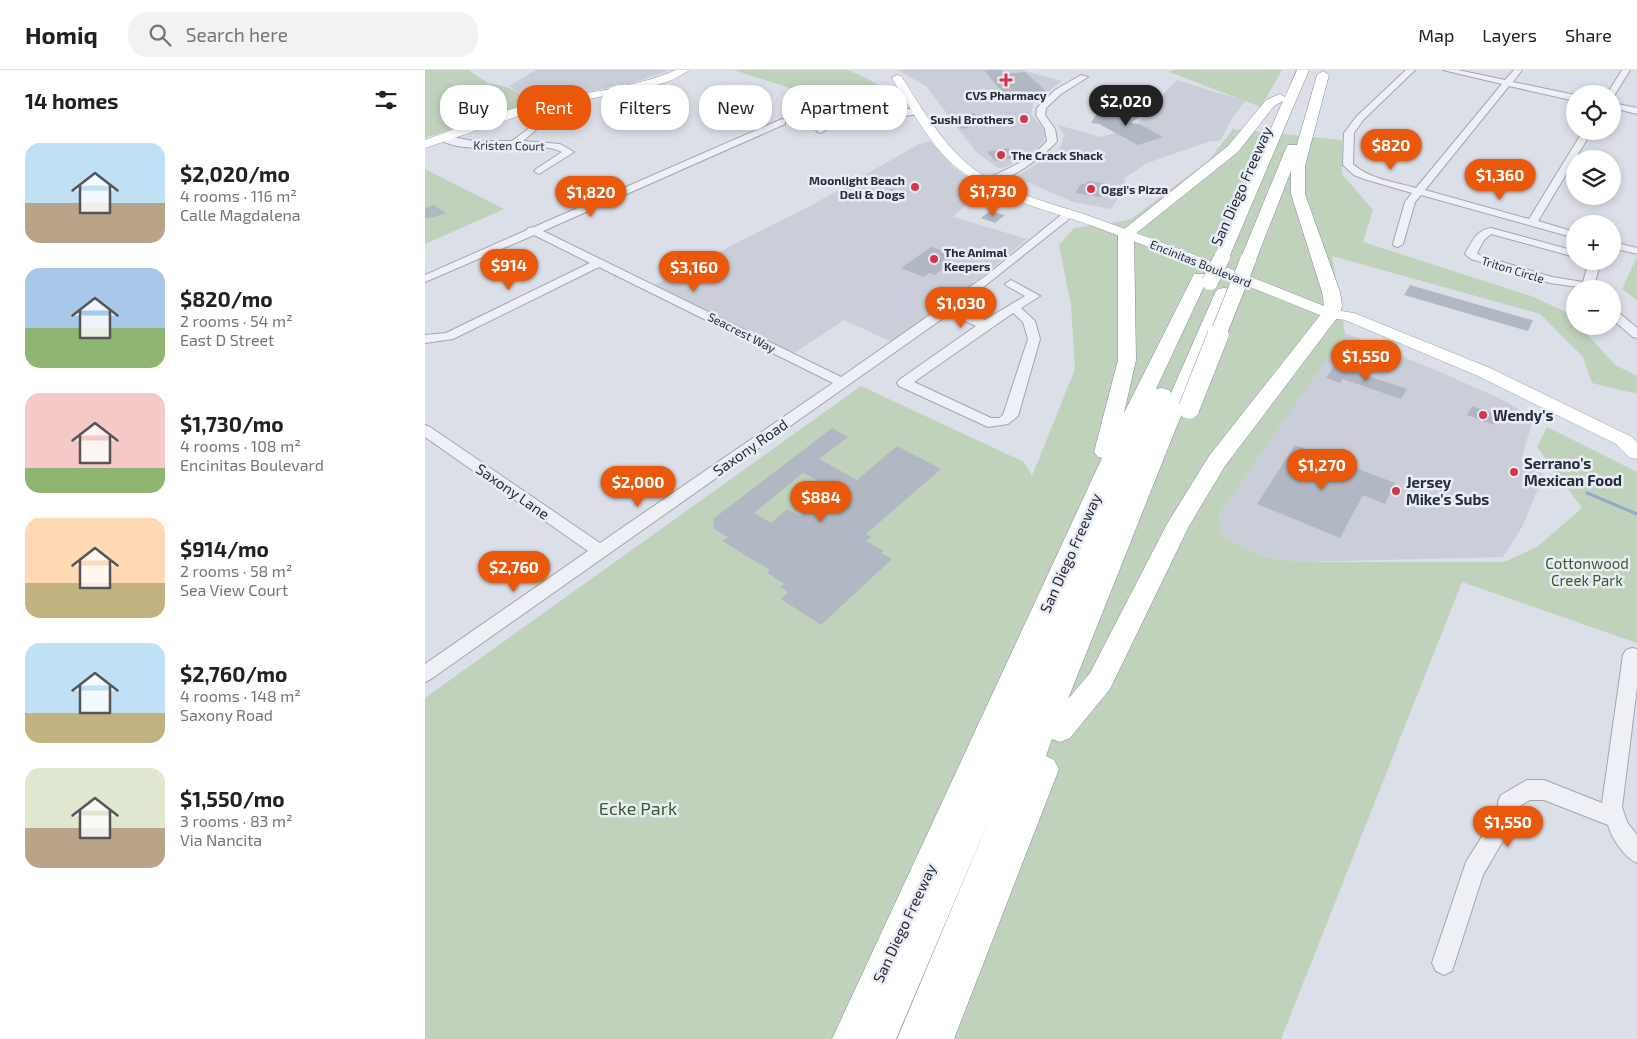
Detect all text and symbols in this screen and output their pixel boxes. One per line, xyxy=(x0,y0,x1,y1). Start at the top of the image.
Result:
search box xyxy=(128,12,478,57)
text: Homiq xyxy=(25,20,98,49)
icon: search xyxy=(146,21,174,49)
text: Search here xyxy=(186,23,288,46)
text: Map xyxy=(1418,24,1454,46)
text: Layers xyxy=(1482,24,1537,46)
text: Share xyxy=(1565,24,1612,46)
marker: CVS Pharmacy xyxy=(1000,74,1012,86)
chip: Buy xyxy=(440,85,507,130)
chip: Rent xyxy=(517,85,591,130)
chip: Filters xyxy=(601,85,689,130)
chip: New xyxy=(699,85,772,130)
chip: Apartment xyxy=(782,85,907,130)
pin: $2,020 xyxy=(1085,85,1167,127)
map controls xyxy=(1566,85,1621,335)
button: locate xyxy=(1566,85,1621,140)
icon: filters xyxy=(372,86,400,114)
text: 14 homes xyxy=(25,88,119,113)
place label: CVS Pharmacy xyxy=(965,88,1047,103)
text: $2,020 xyxy=(1100,91,1152,110)
place label: Sushi Brothers xyxy=(930,112,1014,126)
marker: Sushi Brothers xyxy=(1018,113,1030,125)
street label: San Diego Freeway xyxy=(1207,123,1275,249)
pin: $820 xyxy=(1361,128,1421,171)
text: $820 xyxy=(1372,135,1410,154)
street label: Kristen Court xyxy=(473,137,545,153)
place label: The Crack Shack xyxy=(1011,148,1103,162)
marker: The Crack Shack xyxy=(995,149,1007,161)
button: layers xyxy=(1566,150,1621,205)
pin: $1,360 xyxy=(1459,158,1541,201)
text: $2,020/mo xyxy=(180,161,290,186)
icon: home xyxy=(65,163,125,223)
text: $1,360 xyxy=(1476,165,1524,184)
place label: Moonlight Beach Deli & Dogs xyxy=(809,173,905,201)
pin: $1,730 xyxy=(952,174,1034,217)
pin: $1,820 xyxy=(550,176,632,218)
marker: Moonlight Beach Deli & Dogs xyxy=(909,181,921,193)
text: $1,730 xyxy=(969,181,1017,200)
text: $1,820 xyxy=(566,182,616,201)
place label: Oggi's Pizza xyxy=(1101,182,1168,196)
marker: Oggi's Pizza xyxy=(1085,183,1097,195)
text: 4 rooms · 116 m² xyxy=(180,186,297,205)
text: Calle Magdalena xyxy=(180,205,301,224)
button: + xyxy=(1566,215,1621,270)
street label: Encinitas Boulevard xyxy=(1148,236,1254,290)
place label: The Animal Keepers xyxy=(944,245,1007,273)
pin: $914 xyxy=(479,248,539,291)
pin: $3,160 xyxy=(653,250,735,293)
marker: The Animal Keepers xyxy=(928,253,940,265)
street label: Triton Circle xyxy=(1480,253,1546,285)
text: $914 xyxy=(491,255,527,274)
text: $3,160 xyxy=(670,257,718,276)
button: − xyxy=(1566,280,1621,335)
text: $820/mo xyxy=(180,286,273,311)
pin: $1,030 xyxy=(920,286,1002,329)
icon: home xyxy=(65,288,125,348)
text: $1,030 xyxy=(936,293,986,312)
street label: Seacrest Way xyxy=(706,309,779,355)
text: 2 rooms · 54 m² xyxy=(180,311,293,330)
text: East D Street xyxy=(180,330,274,349)
pin: $1,550 xyxy=(1325,340,1407,382)
text: $1,550 xyxy=(1342,346,1390,365)
place label: Wendy's xyxy=(1493,406,1553,425)
marker: Wendy's xyxy=(1477,409,1489,421)
text: $1,730/mo xyxy=(180,411,284,436)
icon: home xyxy=(65,413,125,473)
street label: Saxony Road xyxy=(709,415,791,479)
text: 4 rooms · 108 m² xyxy=(180,436,301,455)
pin: $1,270 xyxy=(1281,448,1363,491)
place label: Serrano's Mexican Food xyxy=(1524,454,1622,489)
text: Encinitas Boulevard xyxy=(180,455,324,474)
text: $1,270 xyxy=(1298,455,1346,474)
street label: Saxony Lane xyxy=(473,459,553,523)
pin: $2,000 xyxy=(597,466,679,508)
marker: Serrano's Mexican Food xyxy=(1508,466,1520,478)
text: $2,000 xyxy=(612,472,664,491)
place label: Jersey Mike's Subs xyxy=(1406,473,1489,508)
pin: $884 xyxy=(791,480,851,523)
marker: Jersey Mike's Subs xyxy=(1390,485,1402,497)
text: $884 xyxy=(801,487,841,506)
street label: San Diego Freeway xyxy=(1036,490,1104,616)
text: $914/mo xyxy=(180,536,269,561)
icon: home xyxy=(65,538,125,598)
pin: $2,760 xyxy=(473,550,555,593)
park label: Cottonwood Creek Park xyxy=(1545,554,1629,589)
text: $2,760 xyxy=(489,557,539,576)
text: 2 rooms · 58 m² xyxy=(180,561,293,580)
text: Sea View Court xyxy=(180,580,288,599)
text: $2,760/mo xyxy=(180,661,287,686)
icon: home xyxy=(65,663,125,723)
text: 4 rooms · 148 m² xyxy=(180,686,301,705)
text: Saxony Road xyxy=(180,705,273,724)
text: $1,550/mo xyxy=(180,786,285,811)
icon: home xyxy=(65,788,125,848)
park label: Ecke Park xyxy=(599,797,677,819)
pin: $1,550 xyxy=(1467,806,1549,848)
text: 3 rooms · 83 m² xyxy=(180,811,293,830)
text: $1,550 xyxy=(1484,812,1532,831)
text: Via Nancita xyxy=(180,830,262,849)
street label: San Diego Freeway xyxy=(869,861,939,985)

